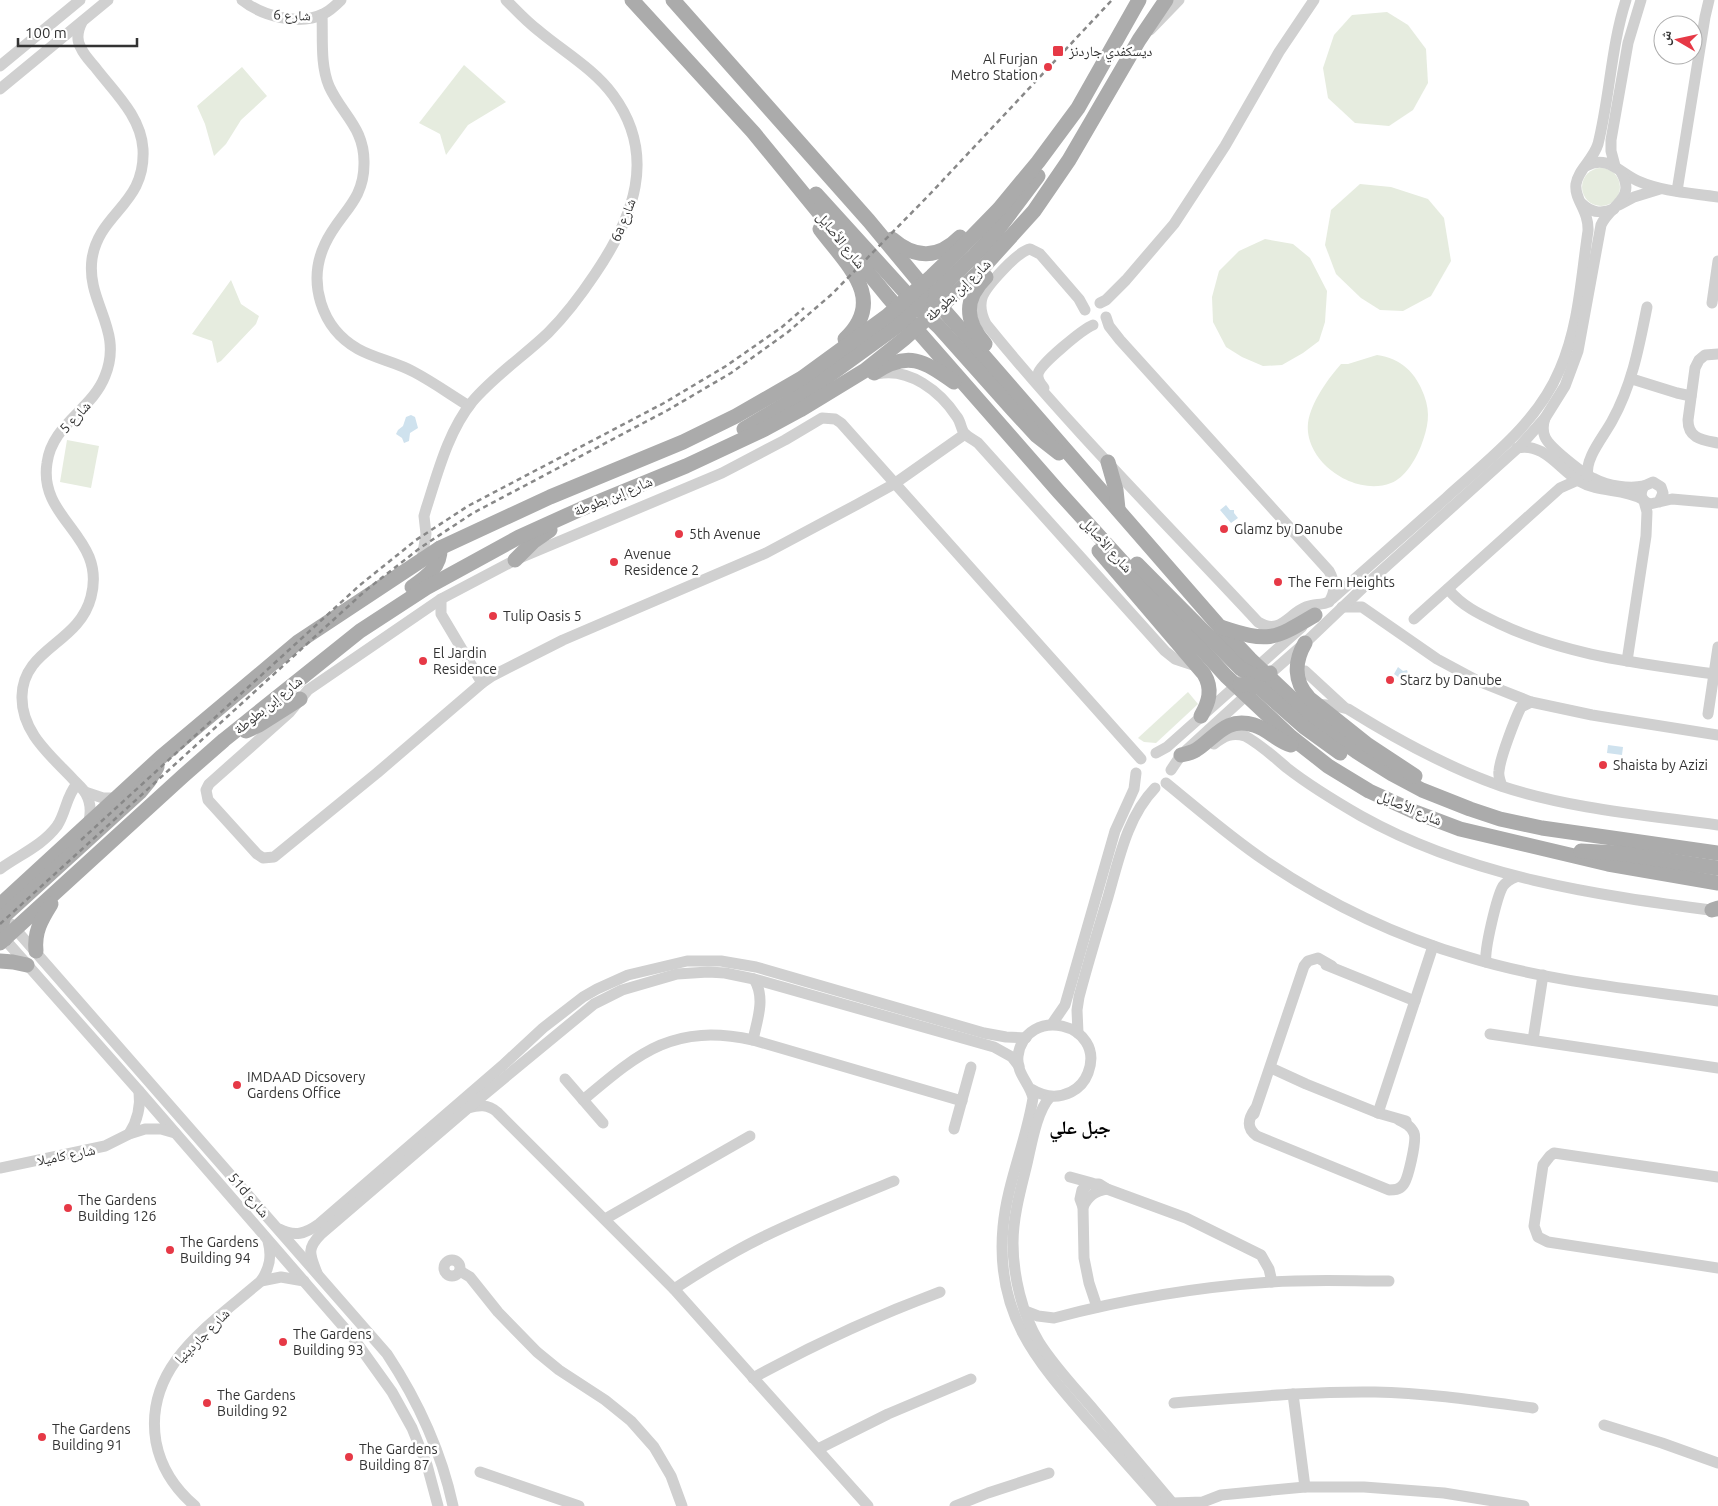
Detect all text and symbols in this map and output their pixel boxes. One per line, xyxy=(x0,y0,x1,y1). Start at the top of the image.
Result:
street label: شارع 6 xyxy=(273,6,311,26)
scale bar xyxy=(18,15,136,47)
north arrow xyxy=(1653,15,1703,65)
text: 100 m xyxy=(25,24,67,41)
text: ش xyxy=(1656,29,1675,47)
place label: ديسكفدي جاردنز xyxy=(1068,43,1153,63)
marker: ديسكفدي جاردنز xyxy=(1051,44,1065,58)
place label: Al Furjan Metro Station xyxy=(951,51,1038,83)
marker: Al Furjan Metro Station xyxy=(1042,61,1054,73)
street label: 6a شارع xyxy=(607,196,641,245)
street label: شارع الأصايل xyxy=(812,209,869,273)
street label: شارع إبن بطوطة xyxy=(922,256,995,326)
street label: شارع 5 xyxy=(56,398,95,438)
street label: شارع إبن بطوطة xyxy=(571,473,655,521)
street label: شارع الأصايل xyxy=(1077,514,1136,577)
place label: Glamz by Danube xyxy=(1234,521,1343,537)
marker: Glamz by Danube xyxy=(1218,523,1230,535)
place label: 5th Avenue xyxy=(689,526,761,542)
marker: 5th Avenue xyxy=(673,528,685,540)
place label: Avenue Residence 2 xyxy=(624,546,699,578)
marker: Avenue Residence 2 xyxy=(608,556,620,568)
place label: The Fern Heights xyxy=(1288,574,1395,590)
marker: The Fern Heights xyxy=(1272,576,1284,588)
place label: Tulip Oasis 5 xyxy=(503,608,582,624)
marker: Tulip Oasis 5 xyxy=(487,610,499,622)
place label: El Jardin Residence xyxy=(433,645,497,677)
marker: El Jardin Residence xyxy=(417,655,429,667)
place label: Starz by Danube xyxy=(1400,672,1502,688)
street label: شارع إبن بطوطة xyxy=(231,673,307,739)
marker: Starz by Danube xyxy=(1384,674,1396,686)
place label: Shaista by Azizi xyxy=(1613,757,1708,773)
marker: Shaista by Azizi xyxy=(1597,759,1609,771)
street label: شارع الأصايل xyxy=(1375,787,1444,830)
place label: IMDAAD Dicsovery Gardens Office xyxy=(247,1069,365,1101)
marker: IMDAAD Dicsovery Gardens Office xyxy=(231,1079,243,1091)
district label: جبل علي xyxy=(1049,1116,1111,1143)
street label: شارع كاميلا xyxy=(35,1142,97,1170)
street label: 51d شارع xyxy=(224,1169,273,1222)
place label: The Gardens Building 126 xyxy=(78,1192,157,1224)
marker: The Gardens Building 126 xyxy=(62,1202,74,1214)
place label: The Gardens Building 94 xyxy=(180,1234,258,1266)
marker: The Gardens Building 94 xyxy=(164,1244,176,1256)
street label: شارع جاردينيا xyxy=(171,1305,234,1368)
place label: The Gardens Building 93 xyxy=(293,1326,371,1358)
marker: The Gardens Building 93 xyxy=(277,1336,289,1348)
place label: The Gardens Building 92 xyxy=(217,1387,295,1419)
marker: The Gardens Building 92 xyxy=(201,1397,213,1409)
place label: The Gardens Building 91 xyxy=(52,1421,130,1453)
marker: The Gardens Building 91 xyxy=(36,1431,48,1443)
place label: The Gardens Building 87 xyxy=(359,1441,437,1473)
marker: The Gardens Building 87 xyxy=(343,1451,355,1463)

